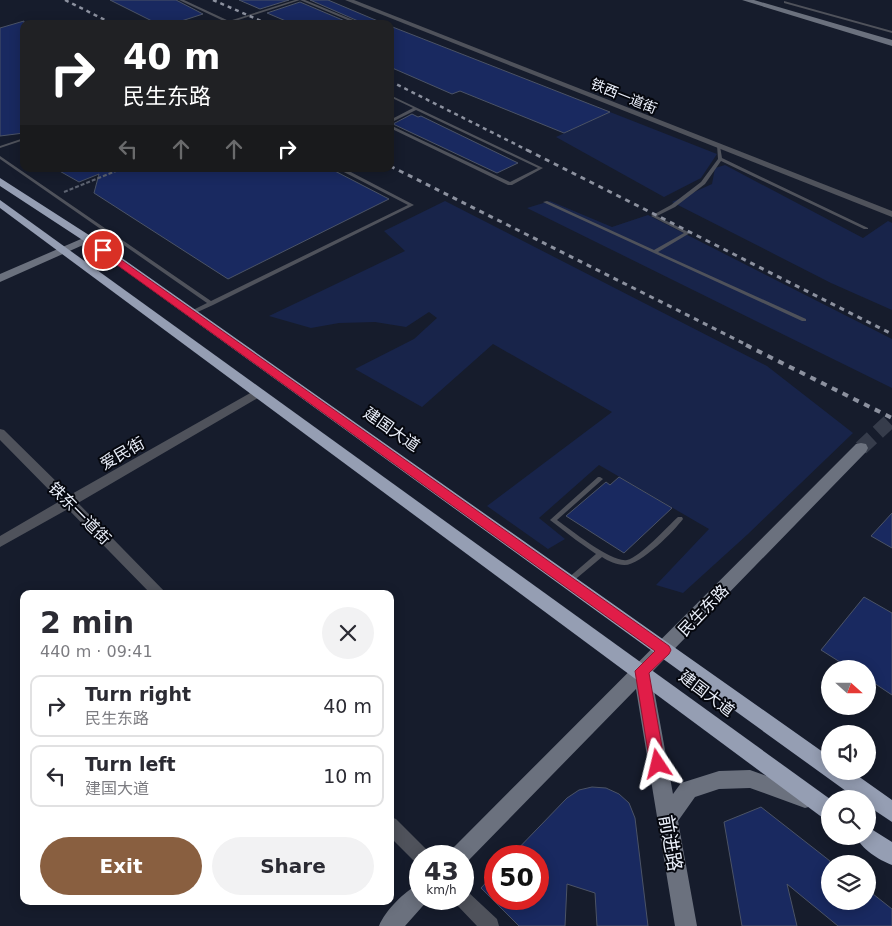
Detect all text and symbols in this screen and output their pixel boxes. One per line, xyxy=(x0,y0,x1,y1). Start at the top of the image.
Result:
text: 40 m xyxy=(123,37,220,77)
icon: right xyxy=(40,40,105,105)
street label: 铁西一道街 xyxy=(589,75,659,117)
text: 民生东路 xyxy=(123,84,211,109)
icon: left xyxy=(114,135,142,163)
icon: ahead xyxy=(167,135,195,163)
icon: ahead xyxy=(220,135,248,163)
icon: right xyxy=(273,135,301,163)
pin xyxy=(82,229,124,271)
icon: arrive xyxy=(89,236,117,264)
street label: 建国大道 xyxy=(360,403,423,456)
street label: 爱民街 xyxy=(97,433,148,474)
street label: 铁东一道街 xyxy=(45,478,115,548)
street label: 民生东路 xyxy=(674,581,732,640)
text: 2 min xyxy=(40,605,134,640)
button: close xyxy=(322,607,374,659)
text: 440 m · 09:41 xyxy=(40,642,153,661)
north arrow xyxy=(821,660,876,715)
map controls xyxy=(821,660,876,910)
street label: 建国大道 xyxy=(675,667,738,720)
text: Turn right xyxy=(85,683,191,705)
icon: right xyxy=(42,692,70,720)
text: 40 m xyxy=(323,695,372,717)
text: 民生东路 xyxy=(85,709,149,728)
button: sound xyxy=(821,725,876,780)
position arrow xyxy=(631,737,683,789)
text: Turn left xyxy=(85,753,176,775)
icon: left xyxy=(42,762,70,790)
text: 10 m xyxy=(323,765,372,787)
text: 建国大道 xyxy=(85,779,149,798)
button: search xyxy=(821,790,876,845)
street label: 前进路 xyxy=(655,813,687,873)
button: Exit xyxy=(40,837,202,895)
button: Share xyxy=(212,837,374,895)
speed limit sign: 50 xyxy=(484,845,549,910)
button: layers xyxy=(821,855,876,910)
text: 43 xyxy=(424,857,459,886)
text: km/h xyxy=(426,883,457,897)

